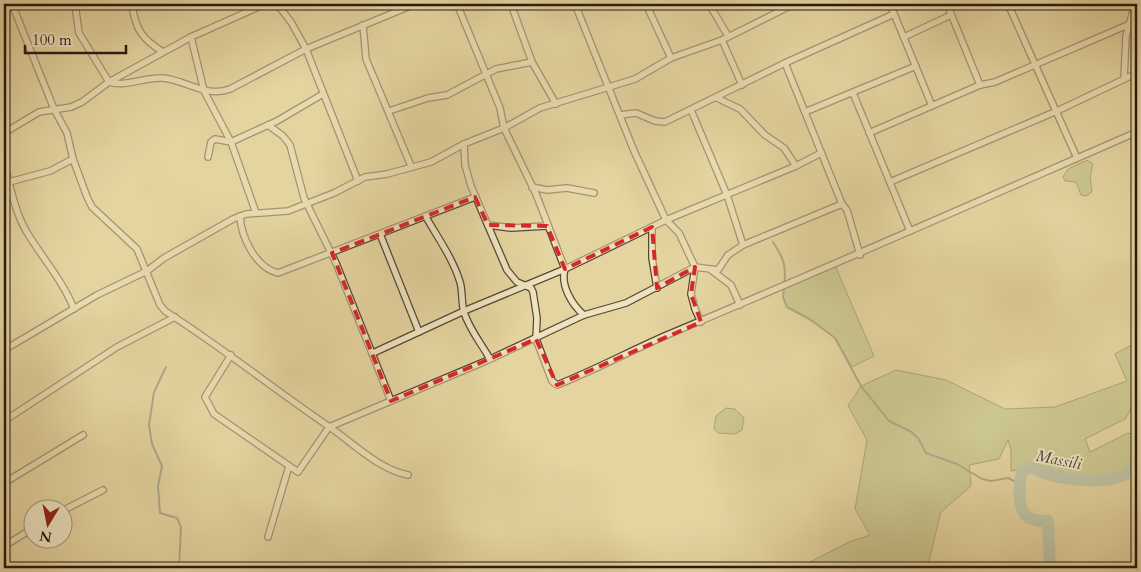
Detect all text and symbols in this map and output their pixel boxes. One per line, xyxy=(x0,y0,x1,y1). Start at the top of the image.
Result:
scale bar xyxy=(25,22,126,54)
text: 100 m xyxy=(32,30,72,50)
water label: Massili xyxy=(1034,445,1084,475)
north arrow xyxy=(22,500,72,550)
text: N xyxy=(38,526,53,547)

